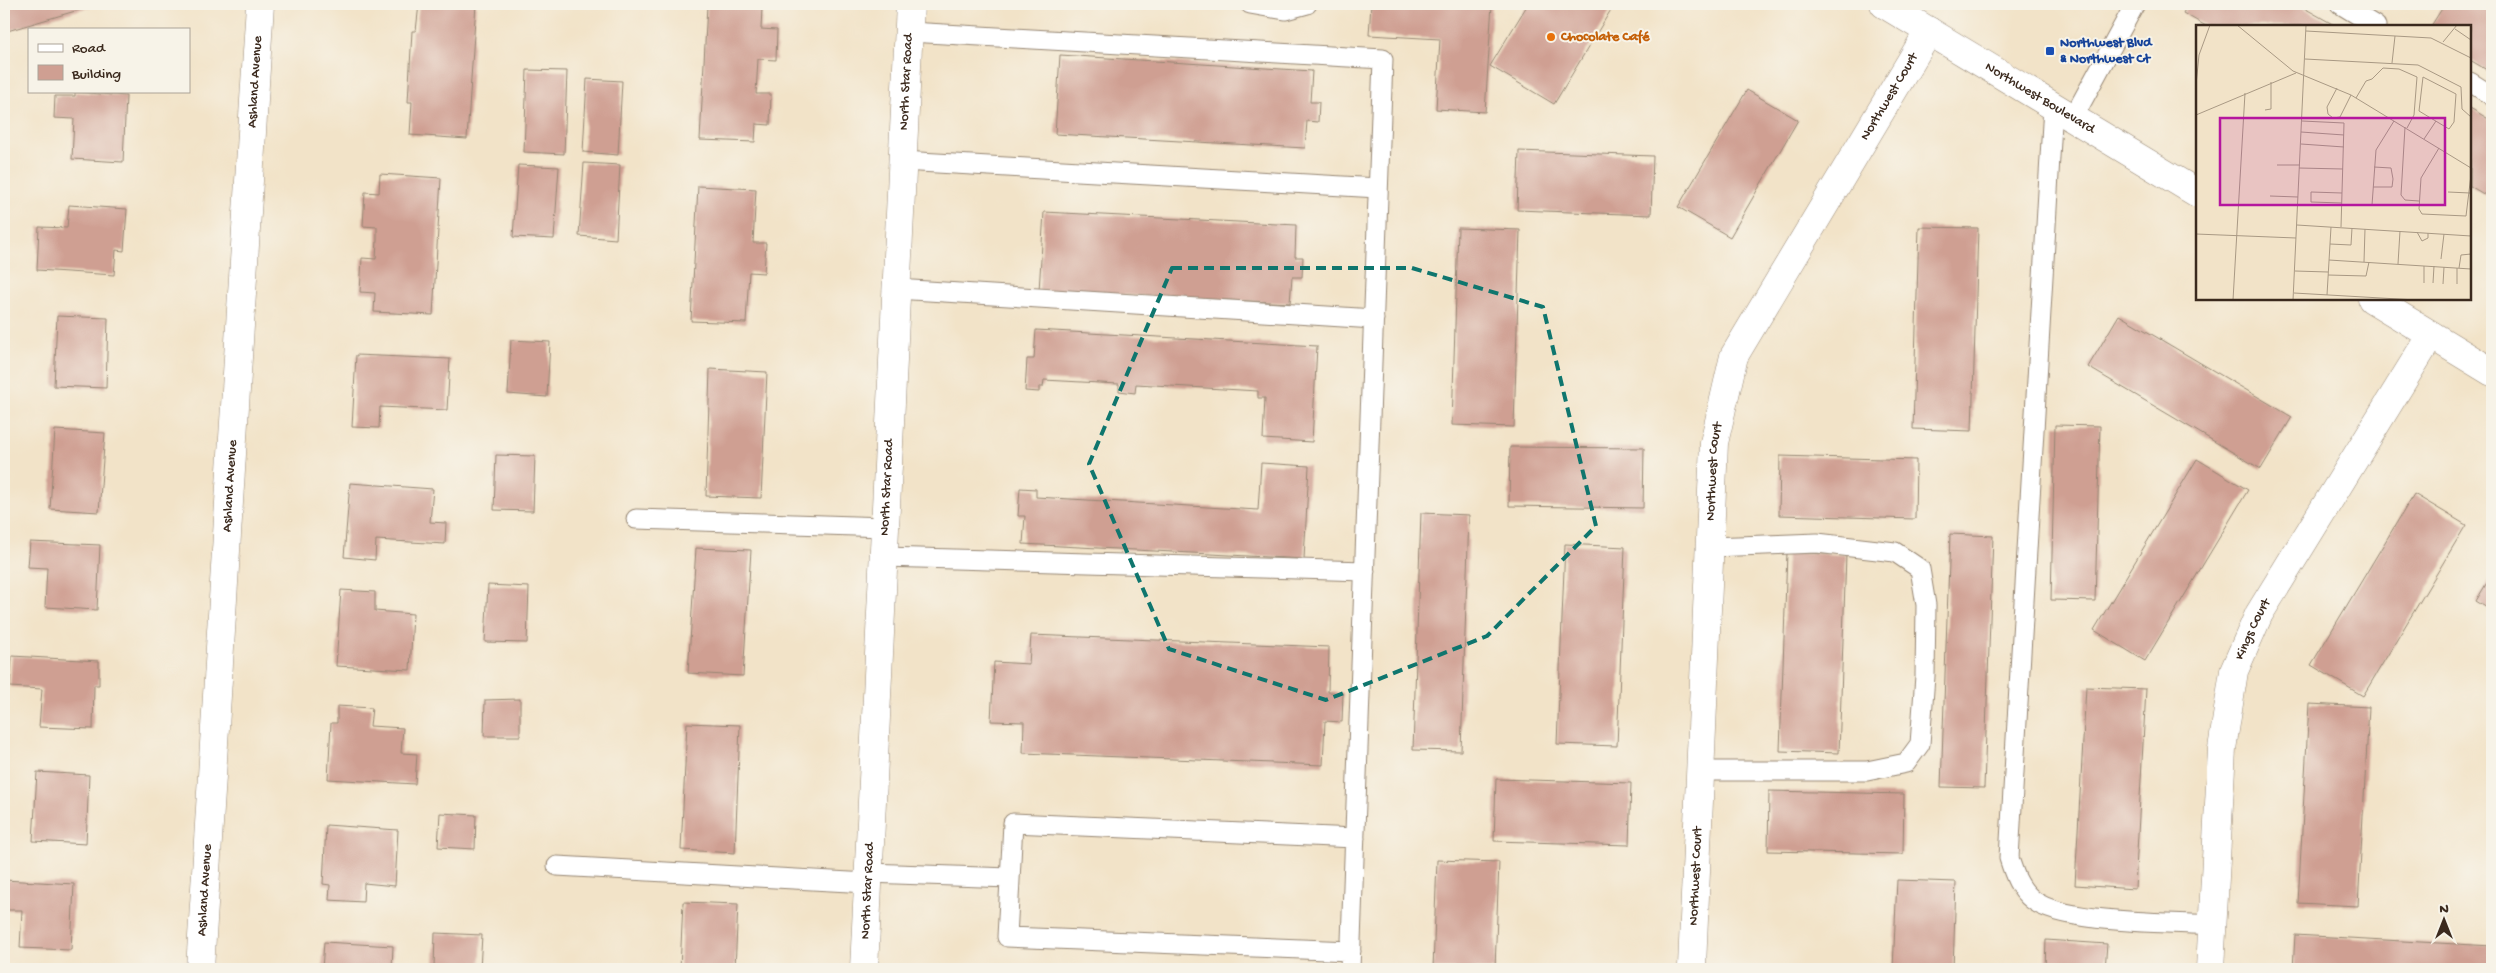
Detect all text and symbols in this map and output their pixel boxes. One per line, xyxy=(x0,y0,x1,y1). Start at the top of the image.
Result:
inset map xyxy=(2196,25,2471,300)
legend xyxy=(28,28,190,92)
place label: Chocolate Café xyxy=(1560,29,1650,46)
street label: North Star Road xyxy=(895,31,917,131)
marker: Chocolate Café xyxy=(1545,31,1557,43)
street label: Ashland Avenue xyxy=(244,34,267,128)
place label: Northwest Blvd & Northwest Ct xyxy=(2060,35,2153,68)
text: Road xyxy=(72,40,106,58)
marker: Northwest Blvd & Northwest Ct xyxy=(2044,45,2056,57)
street label: Northwest Court xyxy=(1857,49,1923,144)
street label: Northwest Boulevard xyxy=(1982,58,2099,139)
text: Building xyxy=(71,66,121,84)
street label: Northwest Court xyxy=(1702,419,1727,521)
street label: North Star Road xyxy=(876,437,898,536)
street label: Ashland Avenue xyxy=(219,439,241,532)
street label: Kings Court xyxy=(2231,594,2276,663)
street label: Northwest Court xyxy=(1685,825,1706,926)
street label: North Star Road xyxy=(857,841,879,940)
street label: Ashland Avenue xyxy=(194,843,216,937)
north arrow xyxy=(2418,896,2468,946)
text: N xyxy=(2439,901,2449,918)

